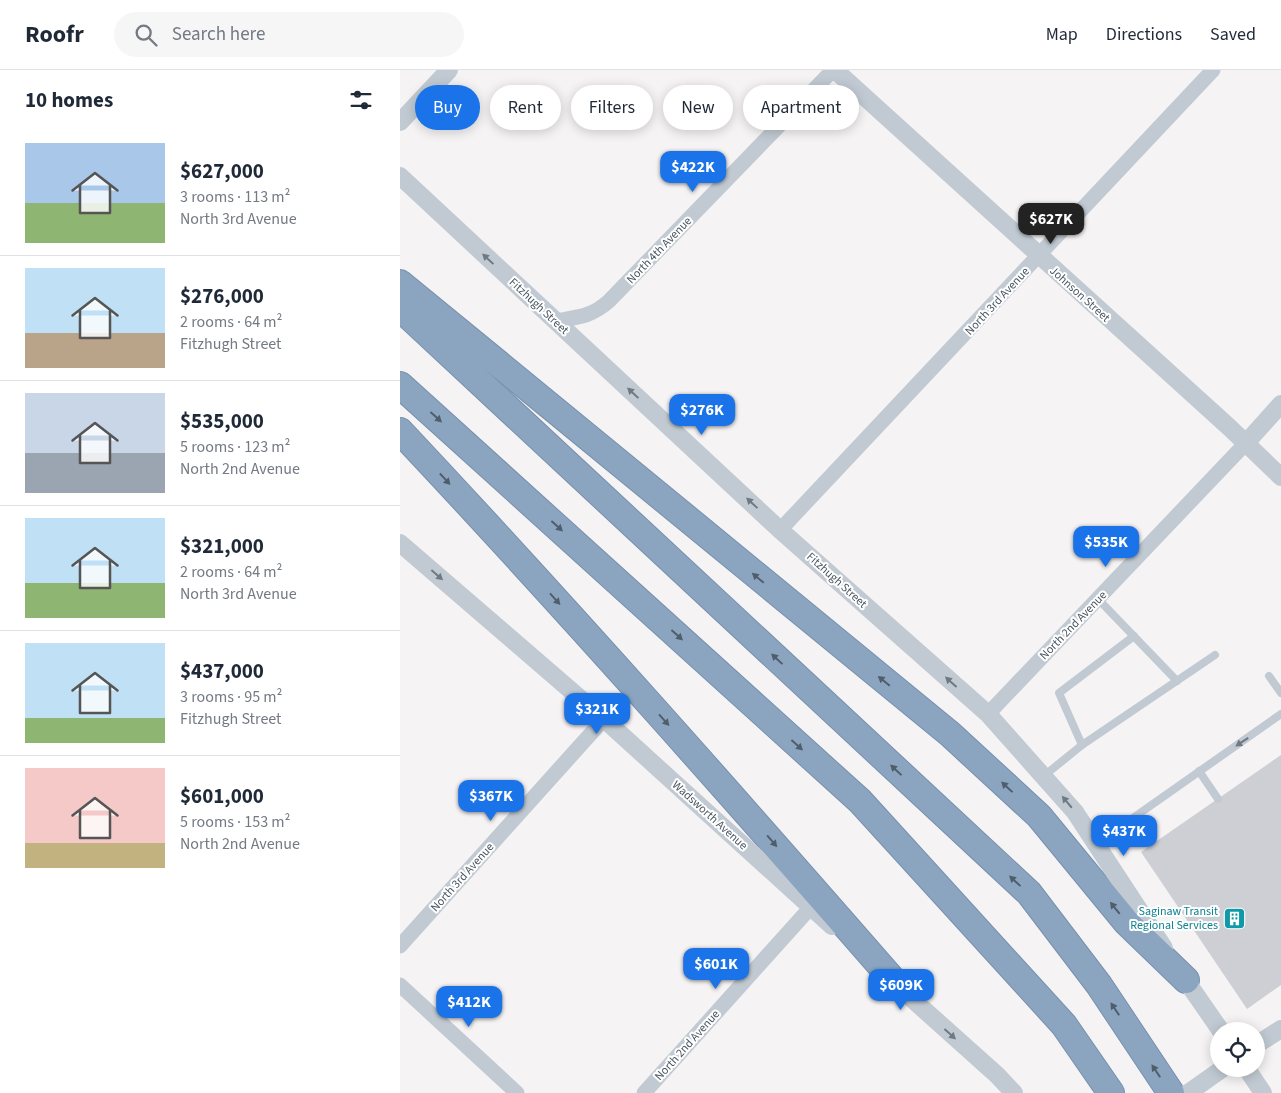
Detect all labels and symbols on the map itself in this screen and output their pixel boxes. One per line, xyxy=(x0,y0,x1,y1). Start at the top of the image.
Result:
pin: $422K xyxy=(658,150,728,193)
pin: $627K xyxy=(1016,202,1086,245)
street label: North 4th Avenue xyxy=(623,213,696,288)
one-way arrow xyxy=(482,253,494,265)
street label: Johnson Street xyxy=(1046,263,1114,326)
street label: North 3rd Avenue xyxy=(961,264,1033,339)
street label: Fitzhugh Street xyxy=(505,274,572,339)
one-way arrow xyxy=(627,387,639,399)
pin: $276K xyxy=(667,394,737,436)
one-way arrow xyxy=(430,411,442,423)
one-way arrow xyxy=(439,473,451,485)
one-way arrow xyxy=(745,498,758,509)
one-way arrow xyxy=(550,520,562,532)
pin: $535K xyxy=(1071,526,1141,568)
street label: Fitzhugh Street xyxy=(803,549,871,612)
one-way arrow xyxy=(430,570,443,581)
one-way arrow xyxy=(752,572,765,583)
street label: North 2nd Avenue xyxy=(1036,587,1111,664)
one-way arrow xyxy=(549,592,561,604)
one-way arrow xyxy=(671,629,683,641)
one-way arrow xyxy=(772,653,784,665)
one-way arrow xyxy=(878,675,891,686)
one-way arrow xyxy=(946,676,958,688)
pin: $321K xyxy=(562,692,632,735)
one-way arrow xyxy=(658,713,670,725)
one-way arrow xyxy=(1235,737,1249,747)
one-way arrow xyxy=(791,739,804,750)
one-way arrow xyxy=(891,764,903,776)
street label: Wadsworth Avenue xyxy=(668,777,751,854)
pin: $367K xyxy=(456,780,526,822)
one-way arrow xyxy=(1002,781,1014,793)
one-way arrow xyxy=(1061,796,1072,809)
pin: $437K xyxy=(1089,814,1159,857)
one-way arrow xyxy=(766,835,777,848)
street label: North 3rd Avenue xyxy=(427,839,498,916)
one-way arrow xyxy=(1009,875,1021,887)
one-way arrow xyxy=(1109,902,1120,915)
place label: Saginaw Transit Regional Services xyxy=(1130,903,1218,934)
building icon: Saginaw Transit Regional Services xyxy=(1222,906,1246,930)
pin: $601K xyxy=(681,948,751,990)
pin: $609K xyxy=(866,968,936,1011)
pin: $412K xyxy=(434,986,504,1028)
one-way arrow xyxy=(1110,1002,1119,1016)
street label: North 2nd Avenue xyxy=(651,1006,724,1084)
one-way arrow xyxy=(944,1028,956,1040)
one-way arrow xyxy=(1152,1064,1161,1078)

